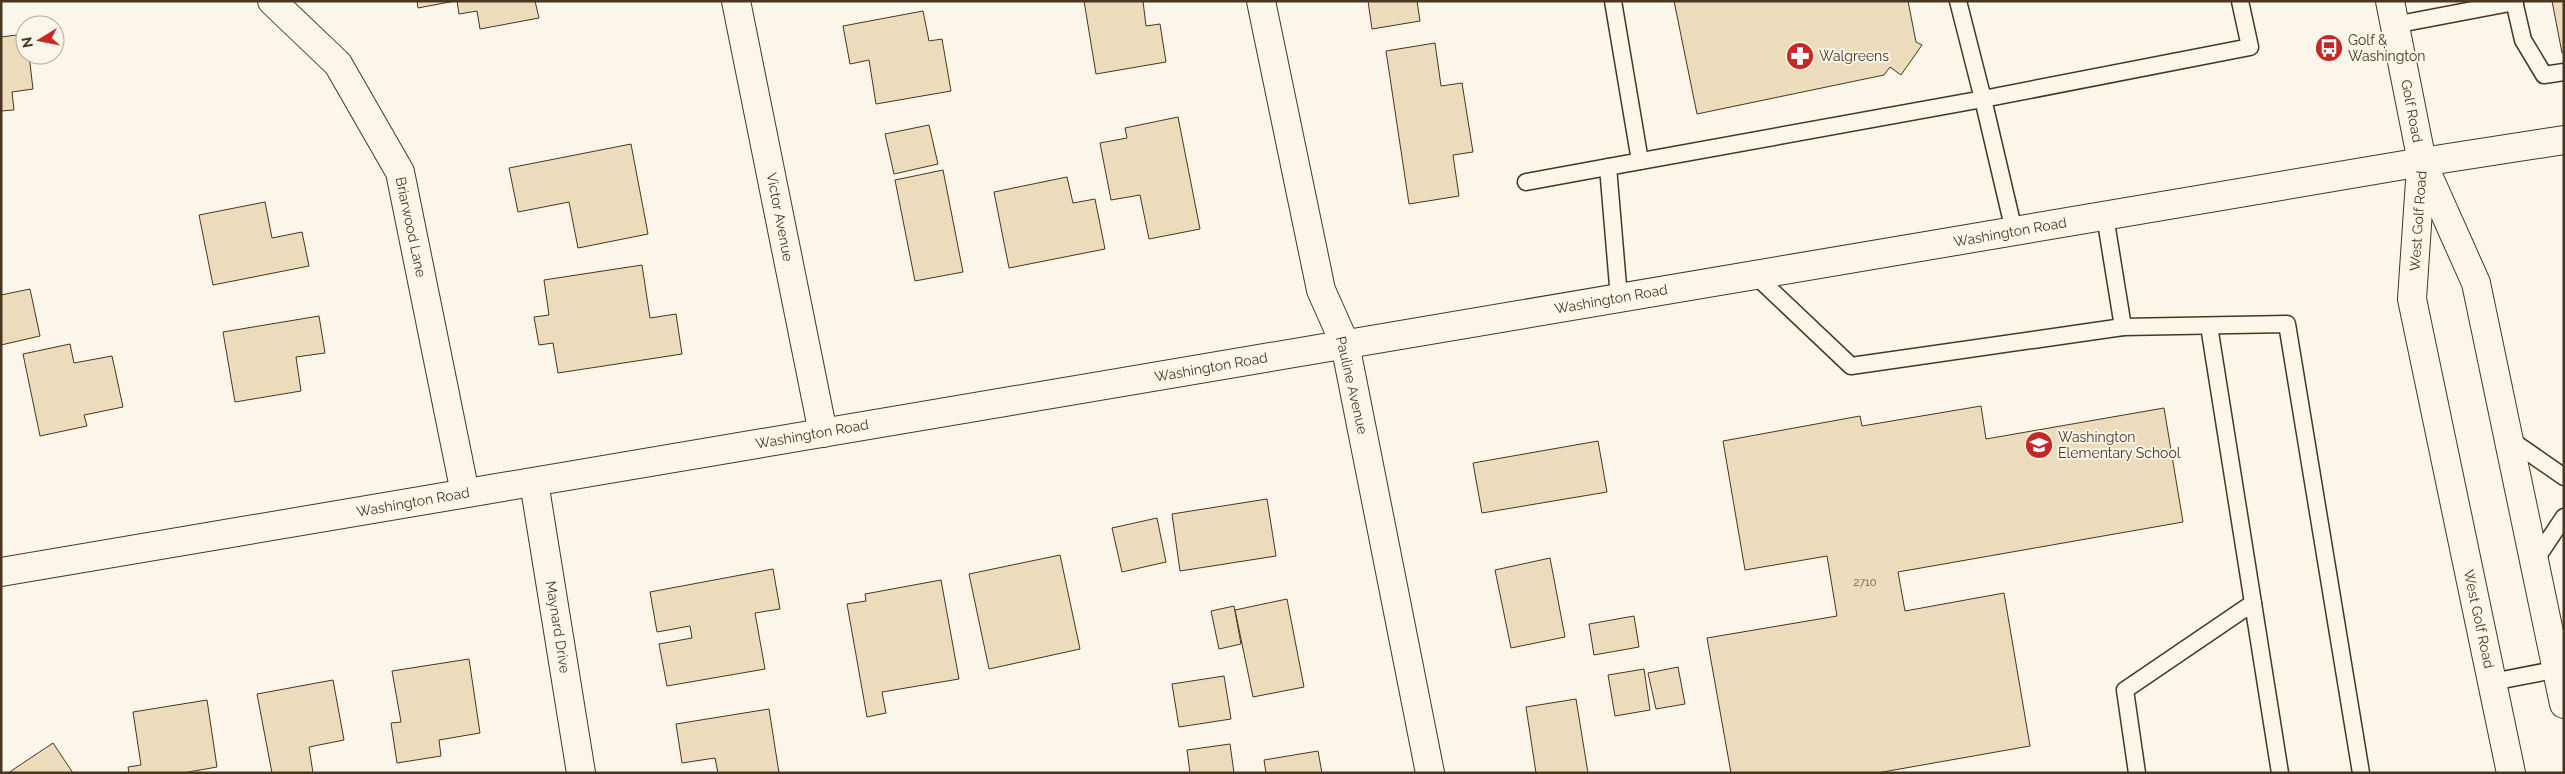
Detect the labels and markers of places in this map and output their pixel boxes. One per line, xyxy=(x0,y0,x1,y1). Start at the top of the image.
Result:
place label: Golf & Washington xyxy=(2348,32,2425,64)
bus stop icon: Golf & Washington xyxy=(2314,33,2344,63)
pharmacy icon: Walgreens xyxy=(1785,41,1815,71)
place label: Walgreens xyxy=(1819,48,1889,64)
place label: Washington Elementary School xyxy=(2058,429,2181,461)
school or university icon: Washington Elementary School xyxy=(2024,430,2054,460)

